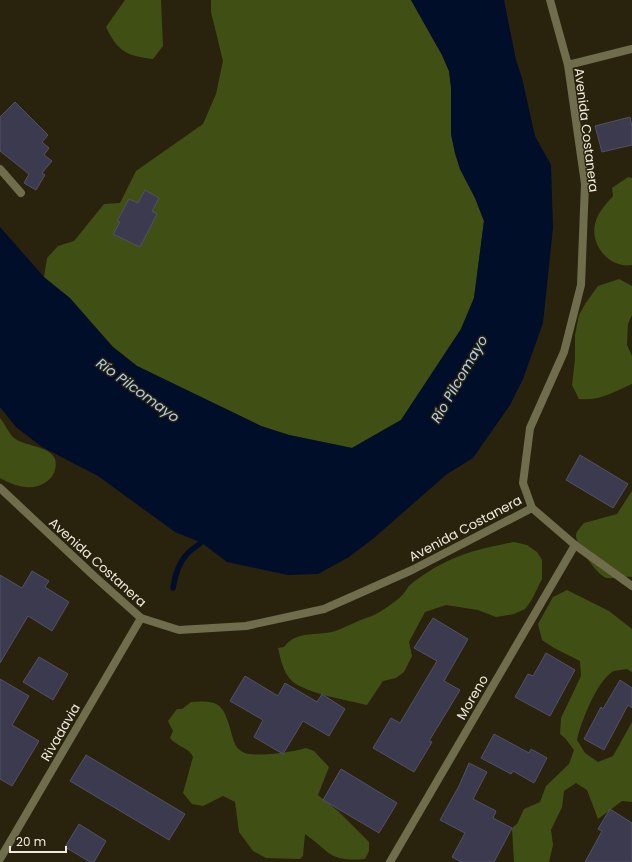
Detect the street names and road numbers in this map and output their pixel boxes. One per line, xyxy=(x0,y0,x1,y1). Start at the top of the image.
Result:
street label: Avenida Costanera xyxy=(569,67,604,193)
street label: Avenida Costanera xyxy=(405,491,525,566)
street label: Avenida Costanera xyxy=(45,513,151,611)
street label: Moreno xyxy=(452,671,493,723)
street label: Rivadavia xyxy=(36,700,85,765)

